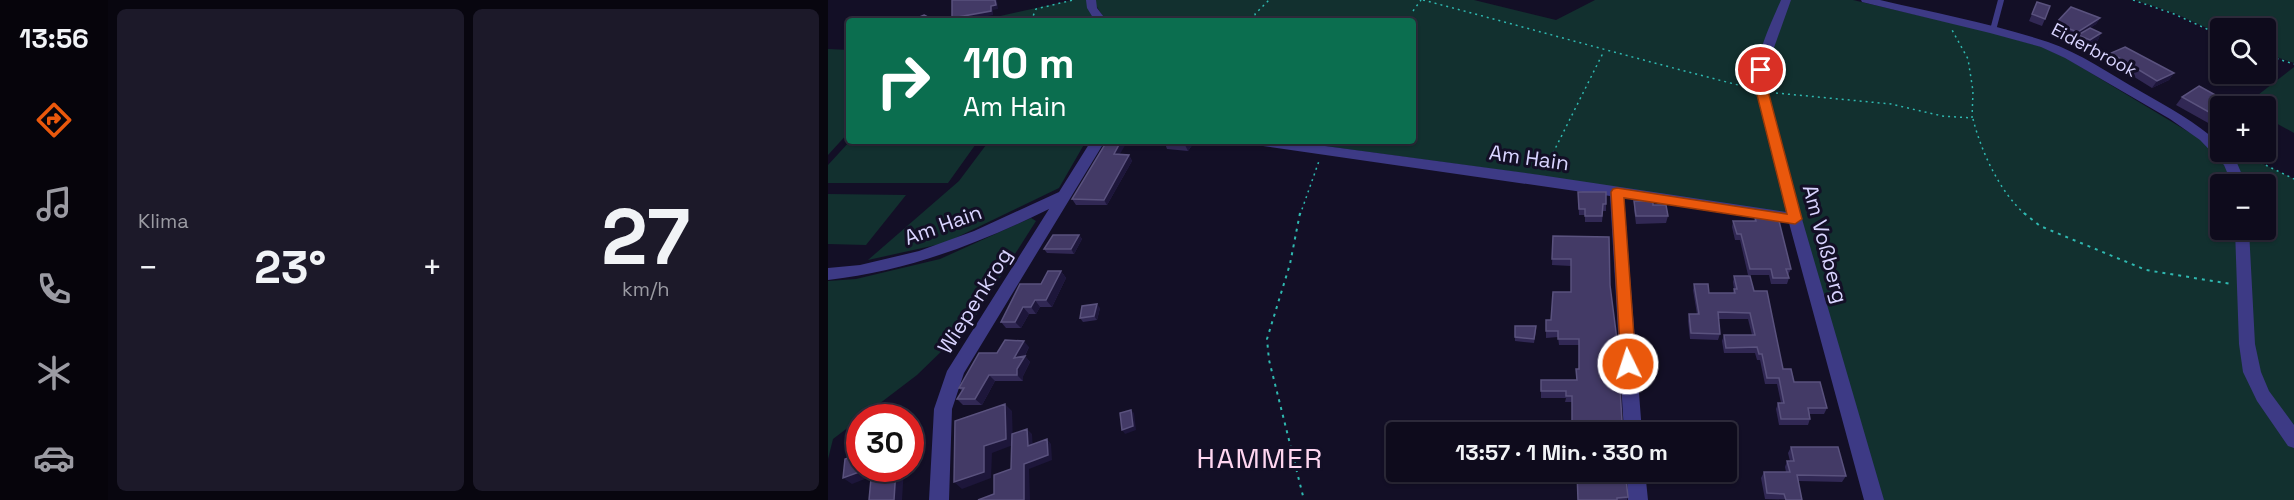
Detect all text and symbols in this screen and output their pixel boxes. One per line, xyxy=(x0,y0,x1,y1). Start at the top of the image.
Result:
street label: Eiderbrook xyxy=(2048,17,2141,82)
map controls xyxy=(2210,18,2276,240)
button: search xyxy=(2210,18,2276,84)
text: 13:56 xyxy=(19,21,89,56)
text: 110 m xyxy=(963,37,1075,90)
icon: right xyxy=(864,42,942,120)
pin xyxy=(1735,44,1786,95)
icon: arrive xyxy=(1744,53,1777,86)
text: Am Hain xyxy=(963,89,1067,124)
button: + xyxy=(2210,96,2276,162)
icon: directions xyxy=(33,99,75,141)
street label: Am Hain xyxy=(1487,139,1571,176)
button: − xyxy=(2210,174,2276,240)
street label: Am Voßberg xyxy=(1797,182,1854,306)
icon: music xyxy=(33,183,75,225)
text: 27 xyxy=(601,187,690,287)
street label: Am Hain xyxy=(900,198,985,251)
text: Klima xyxy=(138,208,189,234)
text: 23° xyxy=(254,239,326,296)
street label: Wiepenkrog xyxy=(931,243,1018,359)
text: − xyxy=(138,247,158,289)
text: + xyxy=(422,247,442,289)
icon: phone xyxy=(33,268,75,310)
text: km/h xyxy=(622,276,670,302)
position arrow xyxy=(1596,332,1660,396)
icon: climate xyxy=(33,352,75,394)
speed limit sign: 30 xyxy=(846,404,924,482)
icon: car xyxy=(33,437,75,479)
text: 13:57 · 1 Min. · 330 m xyxy=(1455,438,1668,466)
district label: HAMMER xyxy=(1197,440,1323,476)

